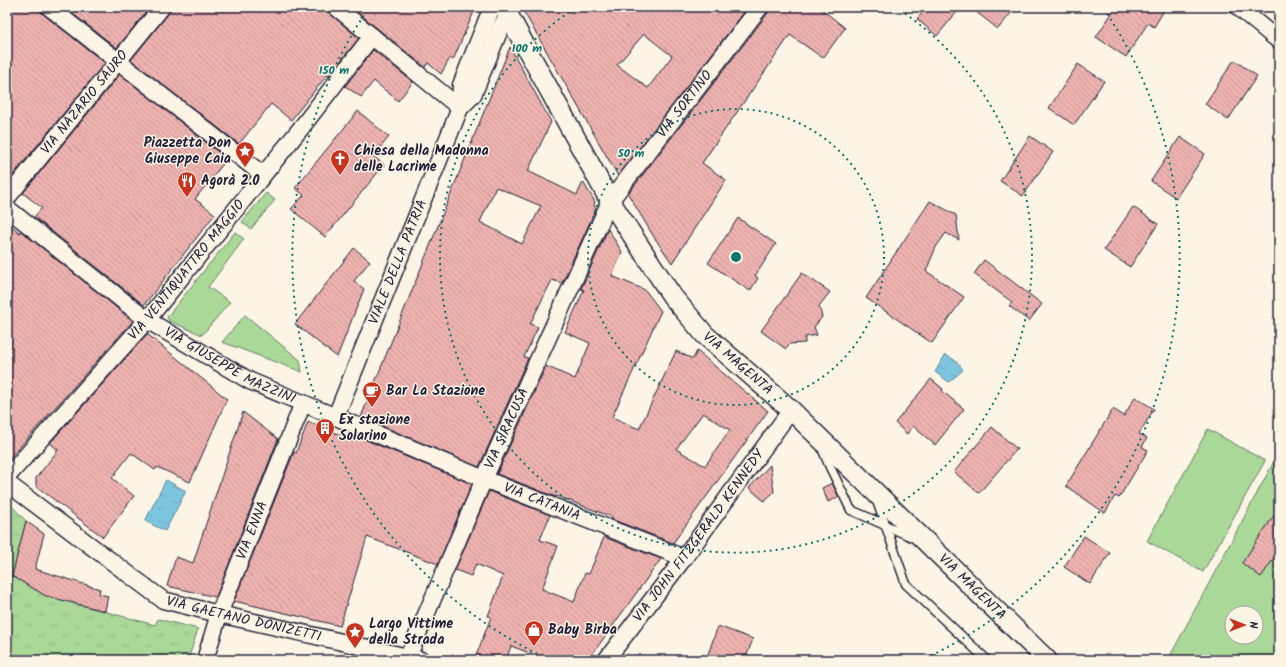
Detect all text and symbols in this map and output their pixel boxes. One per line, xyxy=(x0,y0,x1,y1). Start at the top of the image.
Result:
text: 100 m xyxy=(512,39,542,58)
street label: VIA NAZARIO SAURO xyxy=(35,45,134,160)
text: 150 m xyxy=(319,61,349,80)
street label: VIA SORTINO xyxy=(652,66,718,143)
place label: Piazzetta Don Giuseppe Caia xyxy=(144,132,231,170)
place icon: Piazzetta Don Giuseppe Caia xyxy=(234,140,256,168)
place label: Chiesa della Madonna delle Lacrime xyxy=(354,140,489,178)
text: 50 m xyxy=(617,144,645,163)
church icon: Chiesa della Madonna delle Lacrime xyxy=(329,148,351,176)
restaurant icon: Agorà 2.0 xyxy=(176,170,198,198)
place label: Agorà 2.0 xyxy=(201,170,260,192)
street label: VIA VENTIQUATTRO MAGGIO xyxy=(123,195,251,345)
street label: VIALE DELLA PATRIA xyxy=(363,196,433,328)
centre of rings xyxy=(729,250,743,264)
street label: VIA GIUSEPPE MAZZINI xyxy=(160,321,299,410)
street label: VIA MAGENTA xyxy=(697,326,778,401)
cafe icon: Bar La Stazione xyxy=(361,380,383,408)
place label: Bar La Stazione xyxy=(386,380,485,402)
street label: VIA SIRACUSA xyxy=(479,384,535,473)
place label: Ex stazione Solarino xyxy=(339,409,410,447)
building icon: Ex stazione Solarino xyxy=(314,417,336,445)
street label: VIA JOHN FITZGERALD KENNEDY xyxy=(628,444,771,627)
street label: VIA CATANIA xyxy=(500,477,584,527)
street label: VIA ENNA xyxy=(231,498,274,563)
street label: VIA MAGENTA xyxy=(933,548,1011,625)
street label: VIA GAETANO DONIZETTI xyxy=(164,590,323,648)
north arrow xyxy=(1224,605,1264,645)
place label: Largo Vittime della Strada xyxy=(369,613,453,651)
shop icon: Baby Birba xyxy=(523,619,545,647)
place label: Baby Birba xyxy=(548,619,617,641)
place icon: Largo Vittime della Strada xyxy=(344,621,366,649)
text: N xyxy=(1244,622,1262,629)

